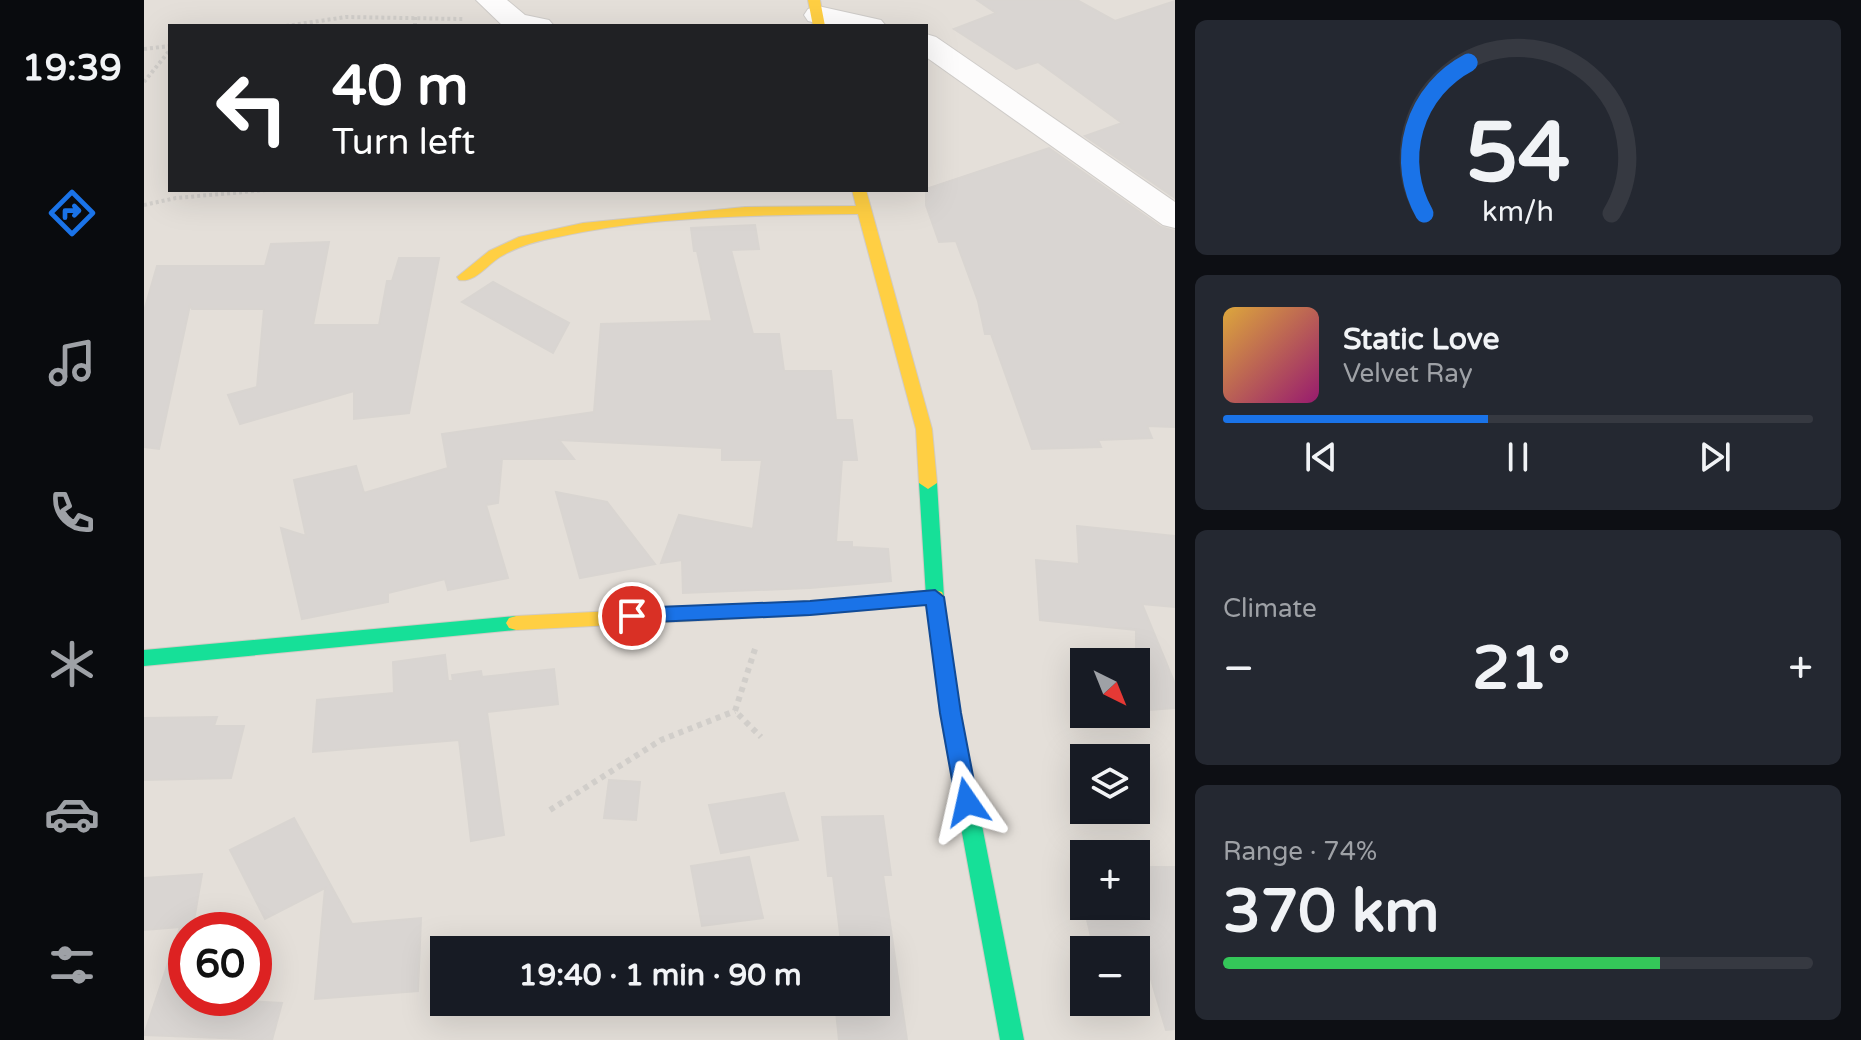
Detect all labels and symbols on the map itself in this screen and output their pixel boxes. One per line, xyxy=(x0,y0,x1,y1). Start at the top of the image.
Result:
pin xyxy=(598,582,666,650)
north arrow xyxy=(1070,648,1150,728)
position arrow xyxy=(925,760,1009,844)
speed limit sign: 60 xyxy=(168,912,272,1016)

